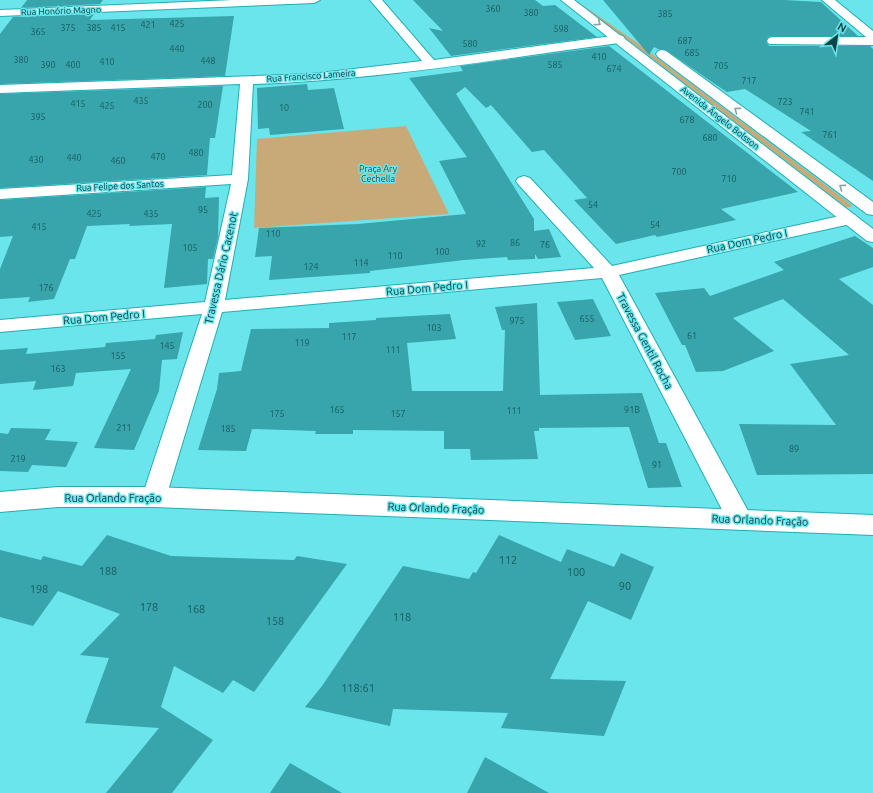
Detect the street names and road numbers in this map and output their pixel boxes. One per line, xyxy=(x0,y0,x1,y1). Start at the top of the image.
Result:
street label: Rua Honório Magno xyxy=(21,5,101,17)
street label: Rua Francisco Lameira xyxy=(266,68,356,84)
street label: Avenida Ângelo Bolsson xyxy=(679,83,762,152)
street label: Rua Felipe dos Santos xyxy=(76,179,164,193)
street label: Travessa Dário Cacenot xyxy=(202,210,240,325)
street label: Rua Dom Pedro I xyxy=(705,227,789,255)
street label: Rua Dom Pedro I xyxy=(385,278,469,298)
street label: Travessa Gentil Rocha xyxy=(615,291,675,391)
street label: Rua Dom Pedro I xyxy=(62,307,146,327)
street label: Rua Orlando Fração xyxy=(65,492,161,504)
street label: Rua Orlando Fração xyxy=(387,500,485,516)
street label: Rua Orlando Fração xyxy=(711,512,809,528)

